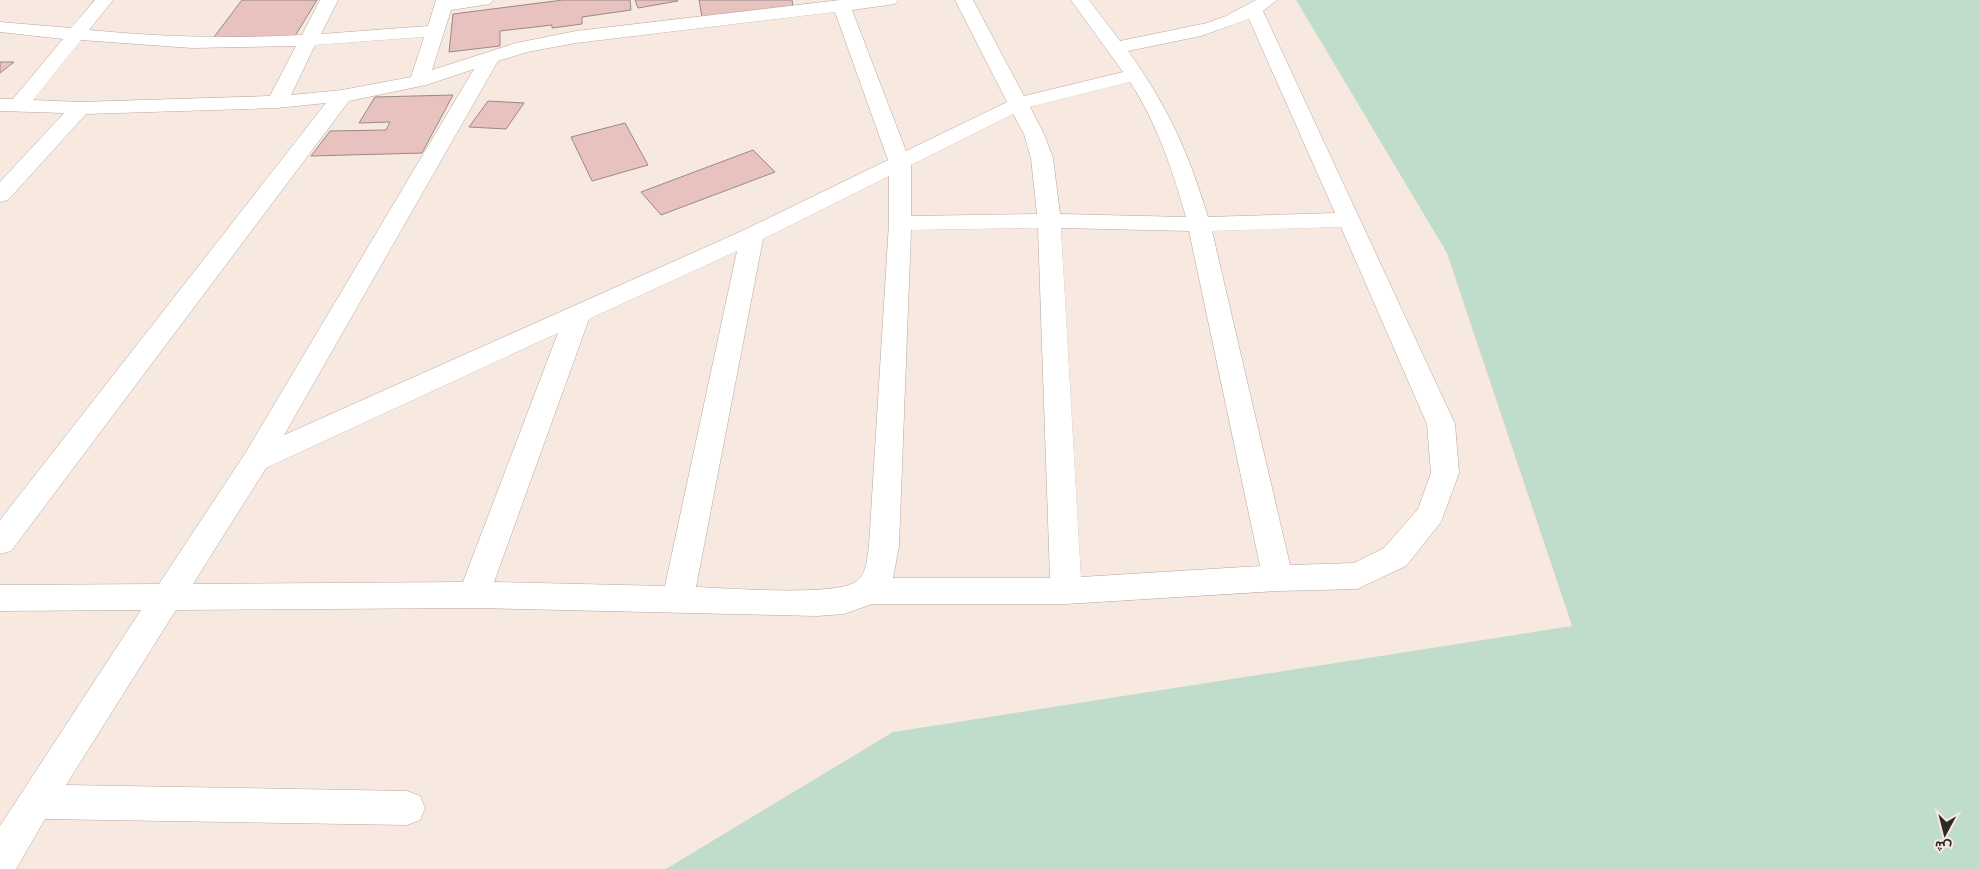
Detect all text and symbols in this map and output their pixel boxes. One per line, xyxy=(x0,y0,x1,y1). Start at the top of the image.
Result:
north arrow xyxy=(1920,809,1970,859)
text: ش xyxy=(1934,837,1953,857)

